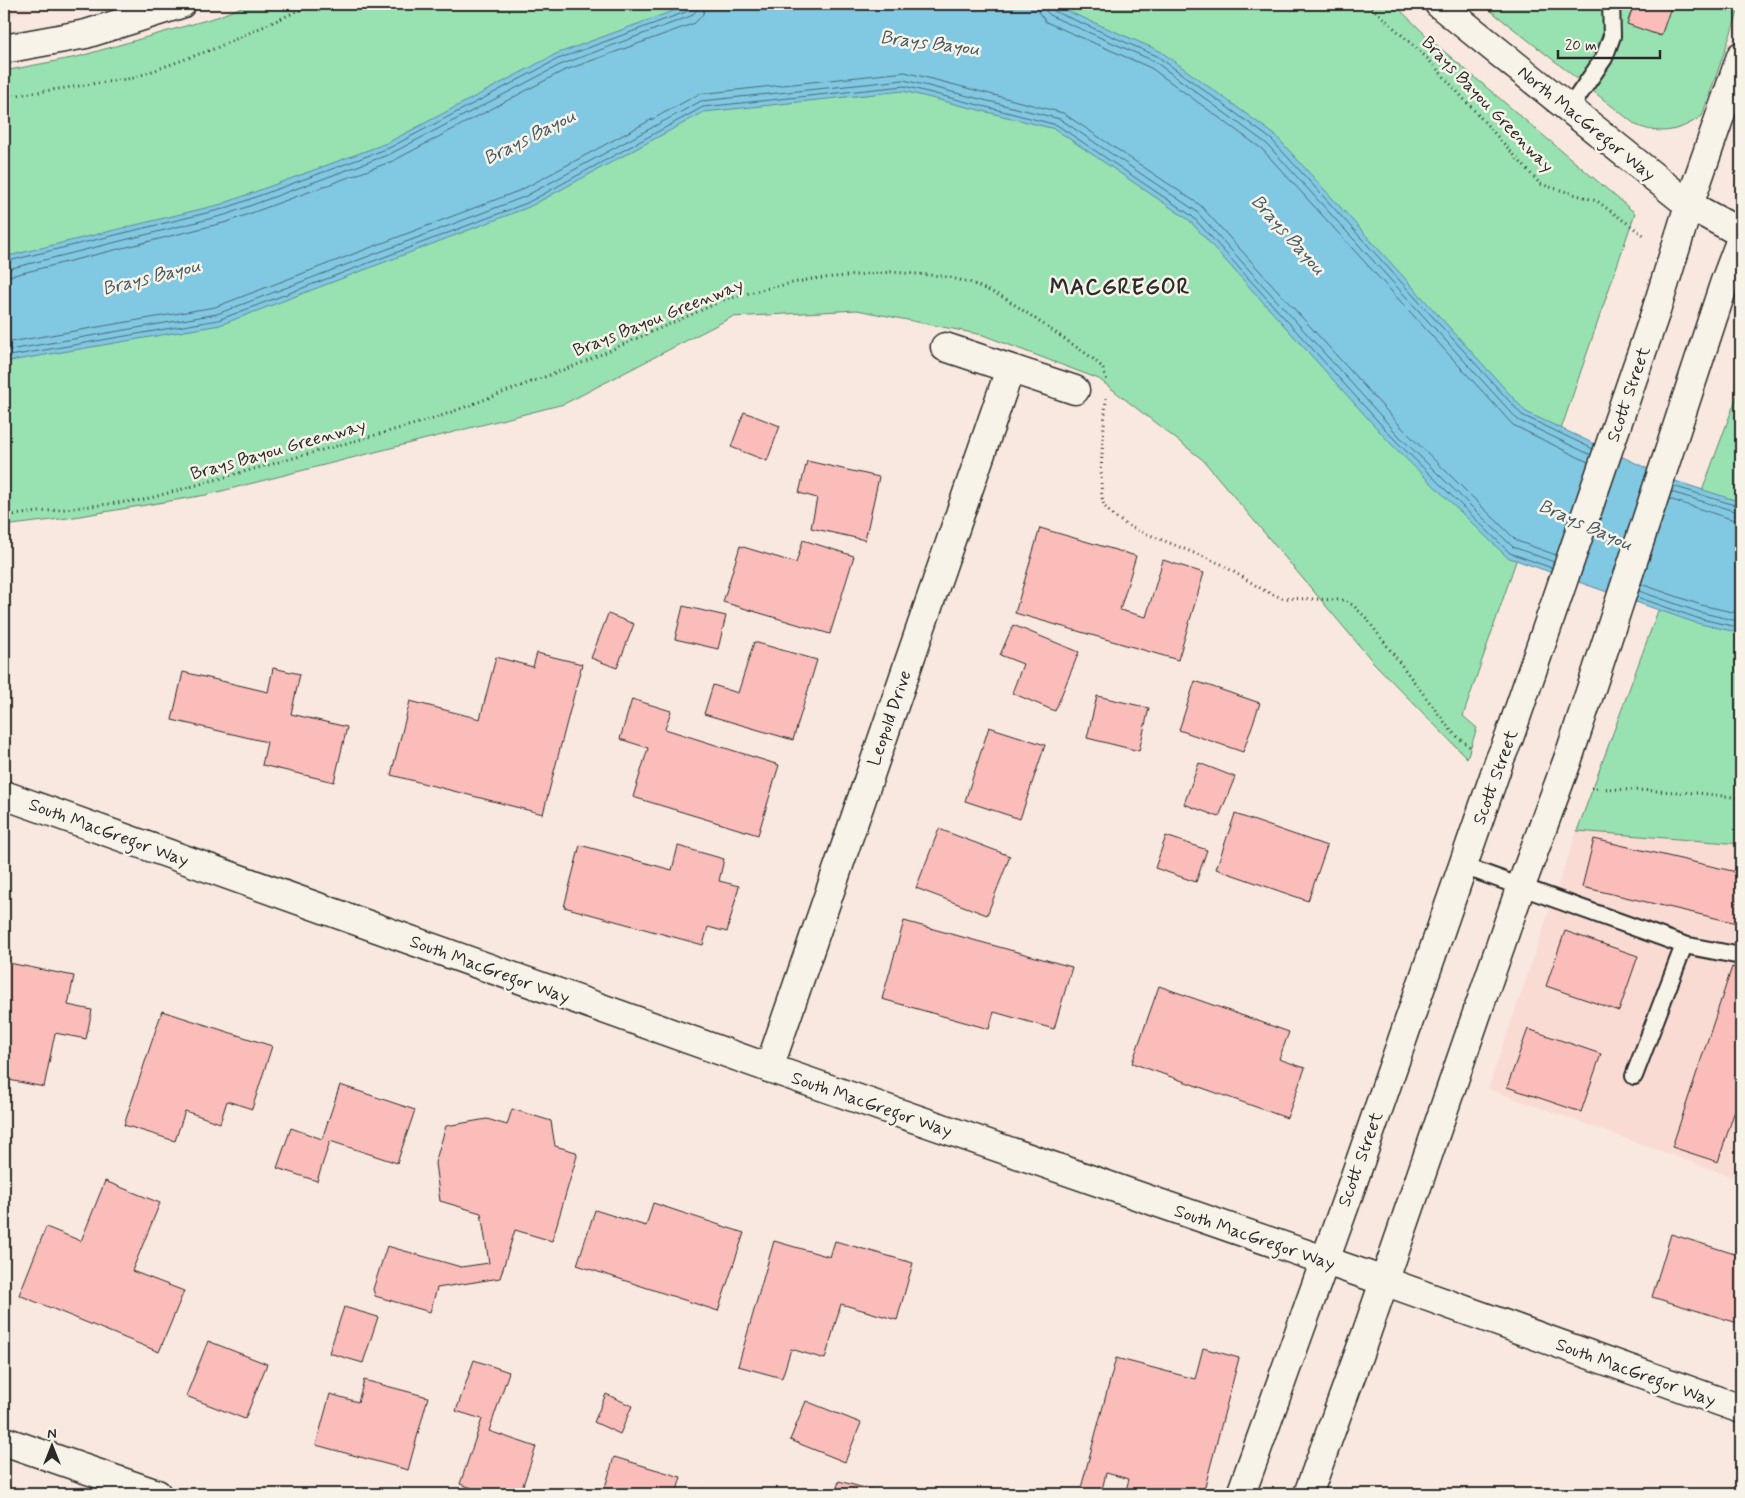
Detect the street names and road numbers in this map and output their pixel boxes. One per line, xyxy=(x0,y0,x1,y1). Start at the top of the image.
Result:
street label: Brays Bayou Greenway xyxy=(1416,31,1559,178)
street label: North MacGregor Way xyxy=(1511,61,1660,189)
street label: Brays Bayou Greenway xyxy=(570,273,747,363)
street label: Scott Street xyxy=(1601,343,1657,445)
street label: Brays Bayou Greenway xyxy=(188,413,369,487)
street label: Leopold Drive xyxy=(862,667,917,769)
street label: Scott Street xyxy=(1468,726,1524,828)
street label: South MacGregor Way xyxy=(25,793,192,875)
street label: South MacGregor Way xyxy=(406,930,573,1012)
street label: South MacGregor Way xyxy=(787,1066,955,1146)
street label: Scott Street xyxy=(1333,1108,1389,1210)
street label: South MacGregor Way xyxy=(1170,1199,1338,1279)
street label: South MacGregor Way xyxy=(1552,1333,1719,1415)

